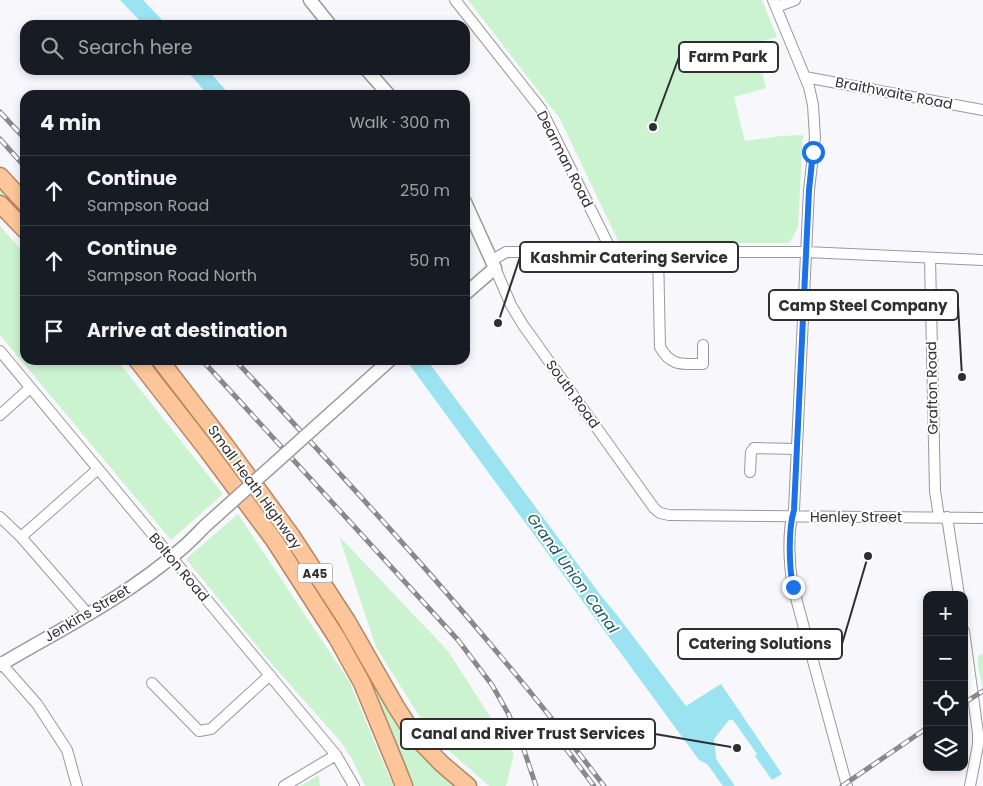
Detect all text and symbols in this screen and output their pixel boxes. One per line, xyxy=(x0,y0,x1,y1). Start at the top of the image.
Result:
search box xyxy=(20,20,470,75)
icon: search xyxy=(38,34,66,62)
text: Search here xyxy=(78,34,192,61)
callout: Farm Park xyxy=(679,42,778,72)
text: Farm Park xyxy=(688,46,768,67)
street label: Braithwaite Road xyxy=(834,72,954,114)
street label: Dearman Road xyxy=(532,107,598,211)
text: 4 min xyxy=(40,108,101,137)
text: Walk · 300 m xyxy=(349,111,450,134)
route start xyxy=(802,141,825,164)
text: Continue xyxy=(87,165,177,192)
icon: ahead xyxy=(40,177,68,205)
text: 250 m xyxy=(400,179,450,202)
text: Sampson Road xyxy=(87,194,209,217)
text: Continue xyxy=(87,235,177,262)
callout: Kashmir Catering Service xyxy=(520,242,738,272)
icon: ahead xyxy=(40,247,68,275)
text: Kashmir Catering Service xyxy=(530,247,728,268)
text: 50 m xyxy=(409,249,450,272)
text: Sampson Road North xyxy=(87,264,257,287)
callout: Camp Steel Company xyxy=(769,290,958,320)
text: Camp Steel Company xyxy=(778,295,948,316)
icon: arrive xyxy=(40,317,68,345)
text: Arrive at destination xyxy=(87,317,288,344)
street label: Grafton Road xyxy=(921,341,943,435)
street label: South Road xyxy=(541,356,605,432)
street label: Small Heath Highway xyxy=(203,421,307,553)
street label: Henley Street xyxy=(810,507,902,527)
water label: Grand Union Canal xyxy=(522,509,624,638)
street label: Bolton Road xyxy=(144,528,214,606)
road number: A45 xyxy=(298,564,332,582)
route end xyxy=(782,576,805,599)
street label: Jenkins Street xyxy=(40,580,134,646)
map controls xyxy=(923,591,968,771)
button: + xyxy=(923,591,968,636)
callout: Catering Solutions xyxy=(678,629,842,659)
text: Catering Solutions xyxy=(688,633,832,654)
button: − xyxy=(923,636,968,681)
button: locate xyxy=(923,681,968,726)
callout: Canal and River Trust Services xyxy=(401,719,655,749)
text: Canal and River Trust Services xyxy=(411,723,645,744)
button: layers xyxy=(923,726,968,771)

